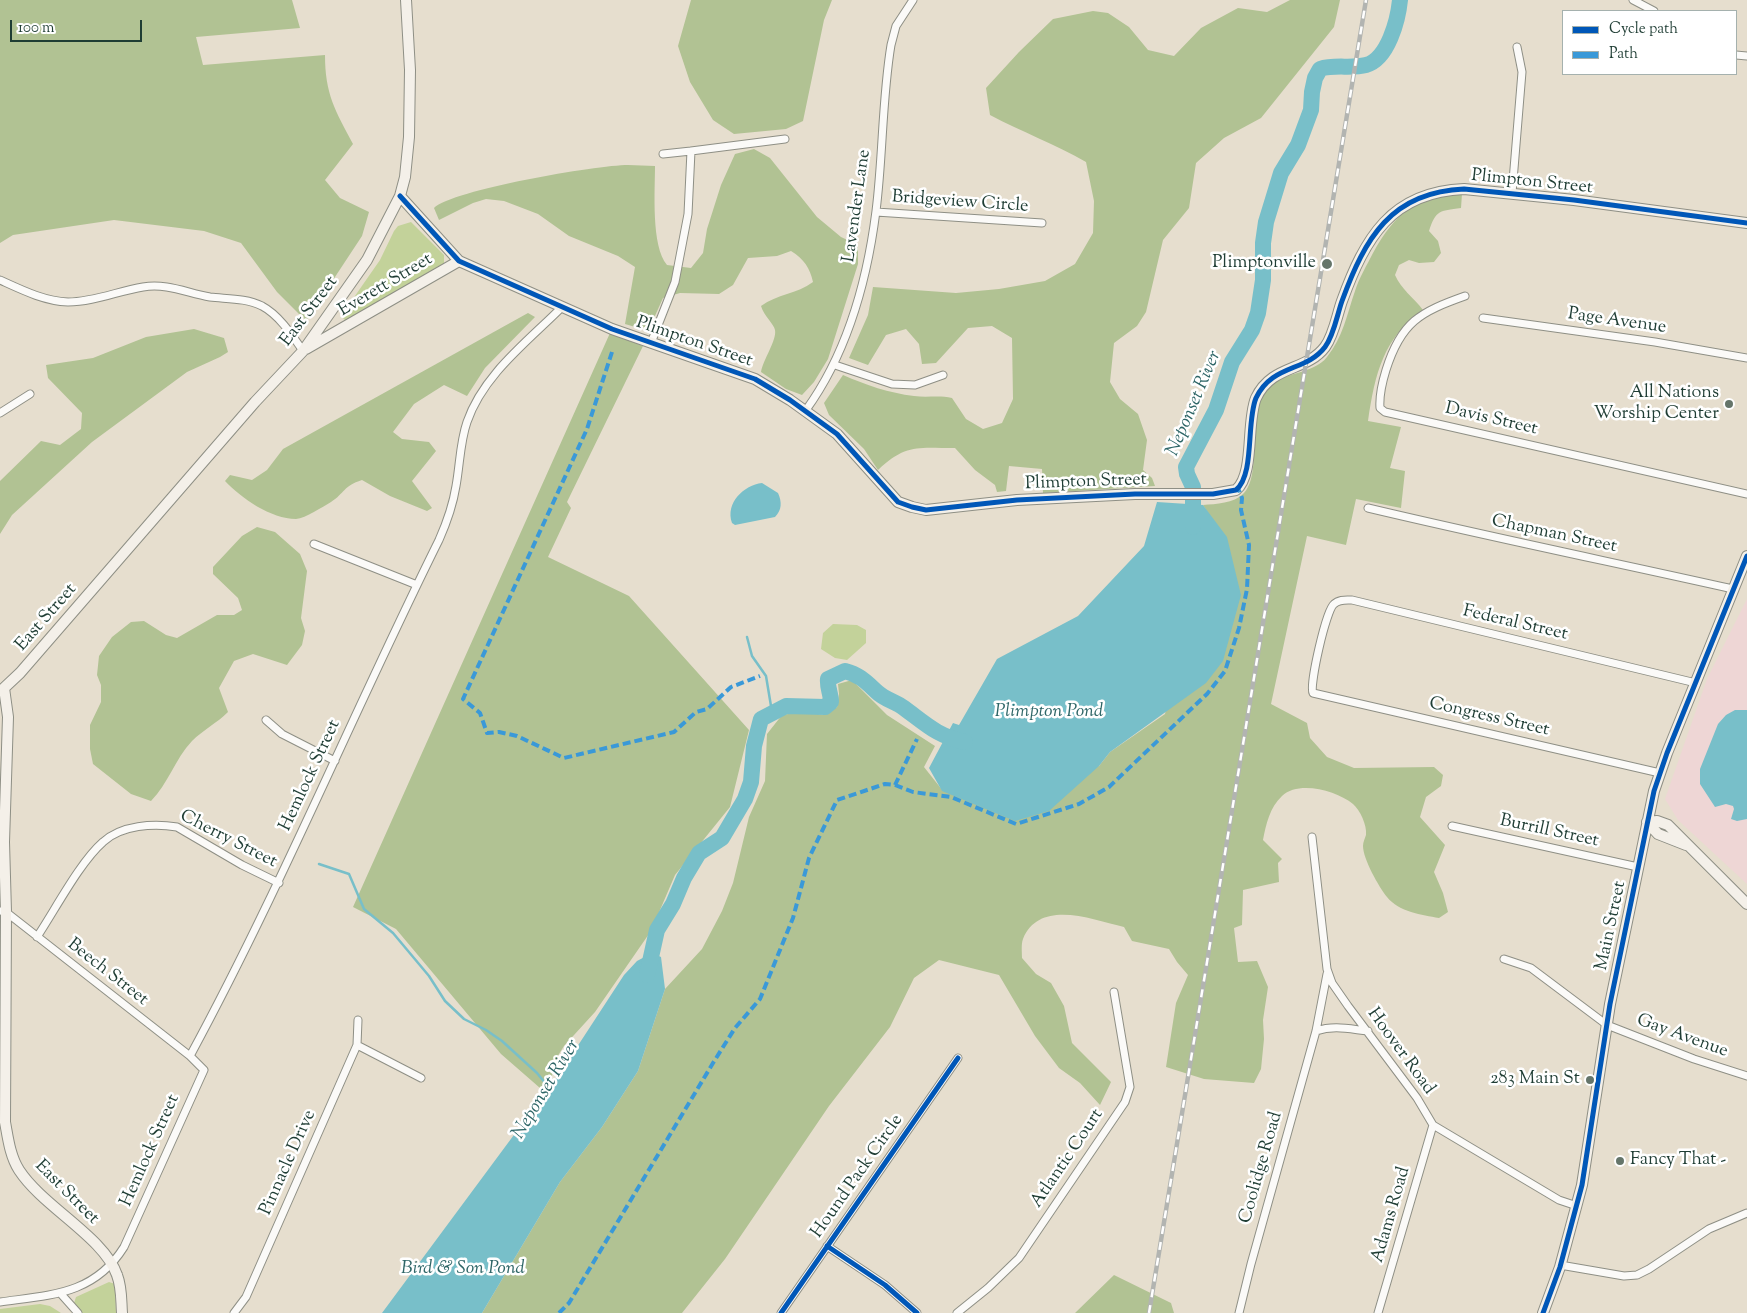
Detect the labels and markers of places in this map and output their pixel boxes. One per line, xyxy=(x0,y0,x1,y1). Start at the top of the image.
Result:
place label: Plimptonville xyxy=(1212,253,1316,275)
marker: Plimptonville xyxy=(1320,257,1334,271)
place label: All Nations Worship Center xyxy=(1594,383,1719,426)
marker: All Nations Worship Center xyxy=(1723,398,1735,410)
place label: 283 Main St xyxy=(1490,1069,1580,1091)
marker: 283 Main St xyxy=(1584,1074,1596,1086)
place label: Fancy That - xyxy=(1630,1150,1726,1172)
marker: Fancy That - xyxy=(1614,1155,1626,1167)

